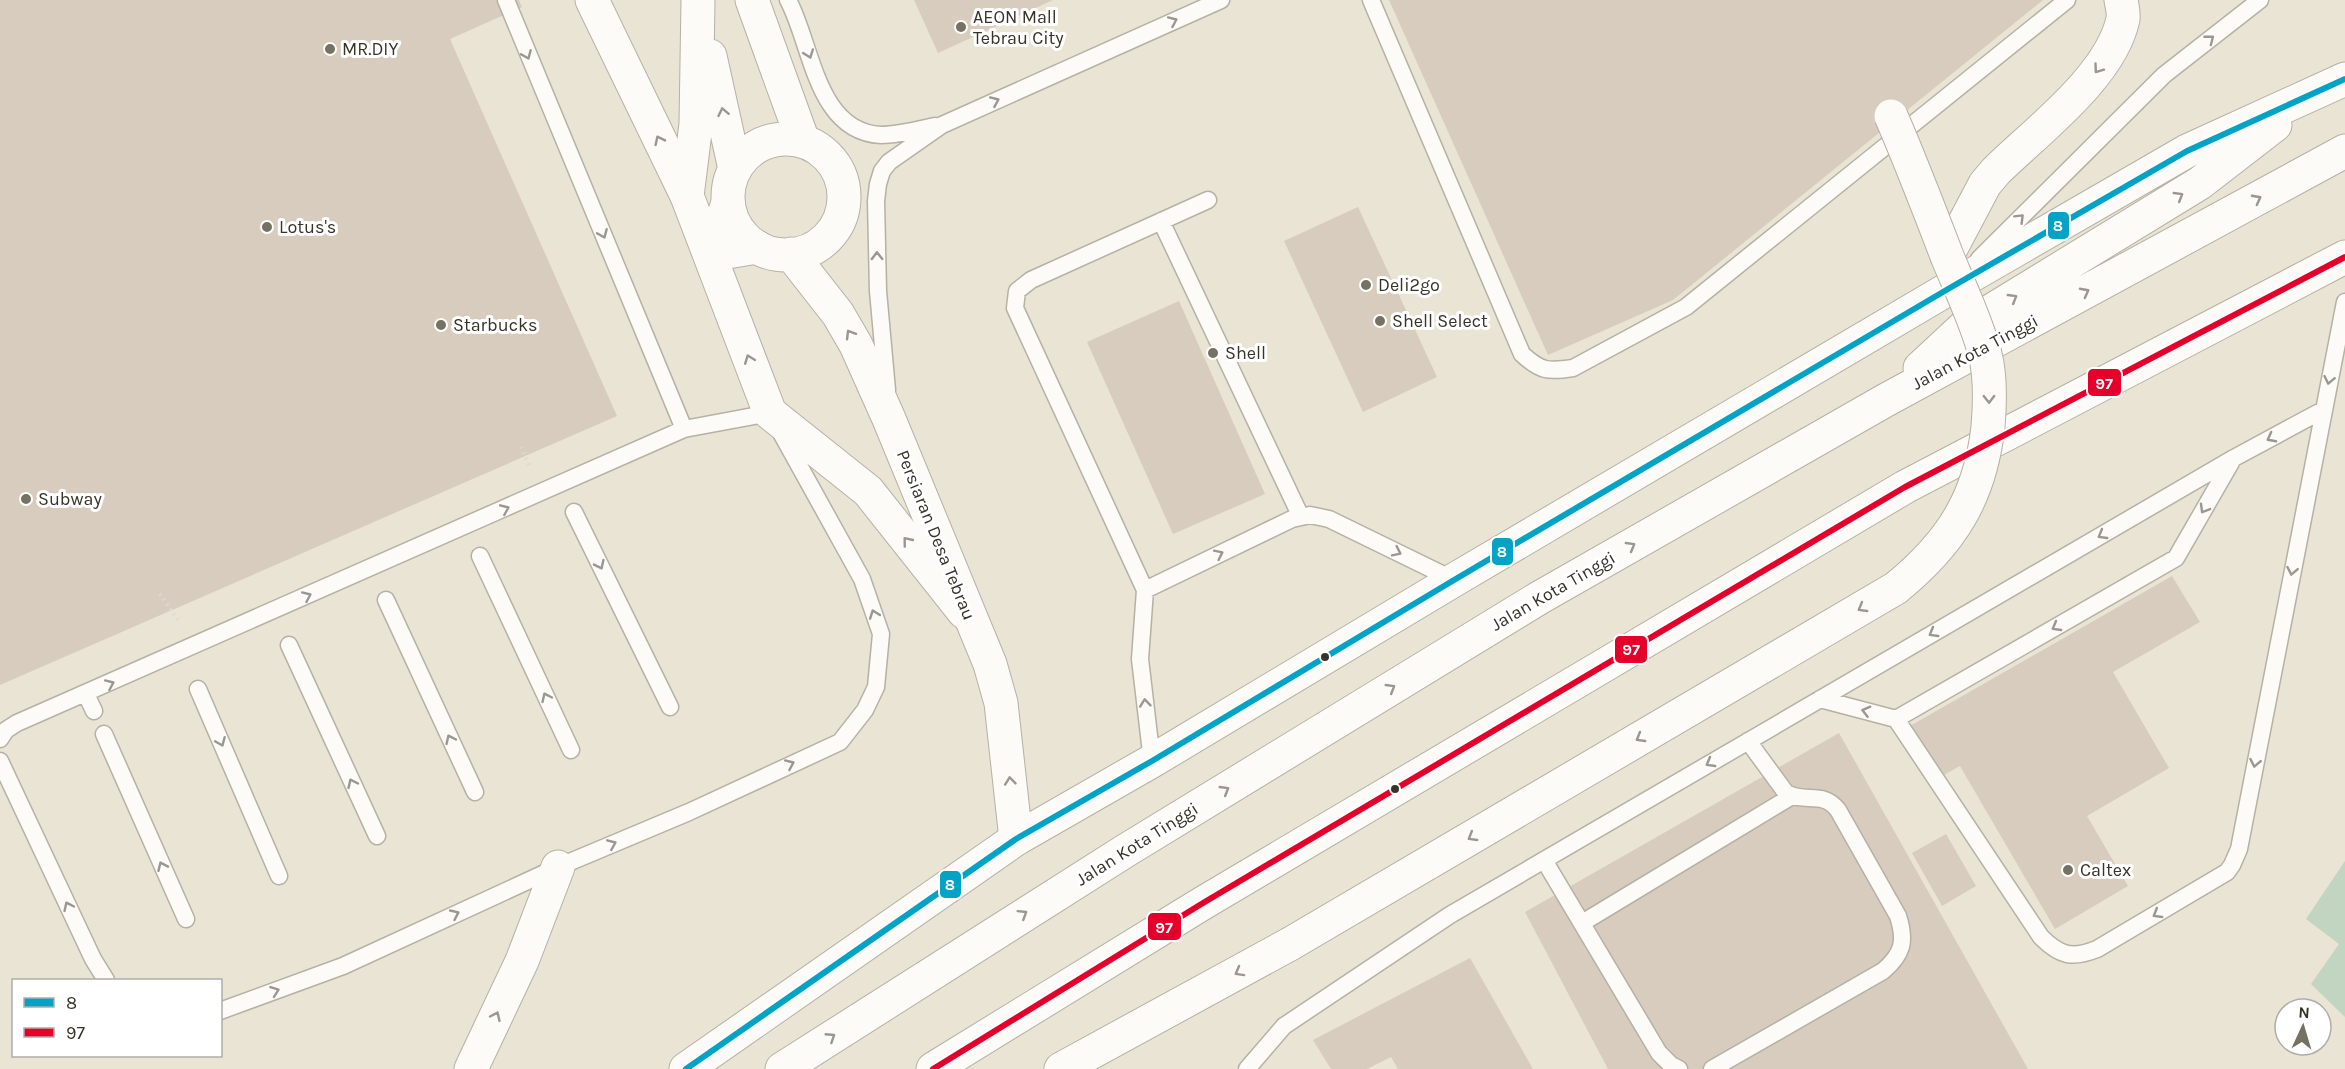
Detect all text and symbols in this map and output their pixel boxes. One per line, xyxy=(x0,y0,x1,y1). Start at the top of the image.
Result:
place label: AEON Mall Tebrau City xyxy=(973,6,1064,49)
one-way arrow xyxy=(1167,17,1178,29)
marker: AEON Mall Tebrau City xyxy=(954,20,968,34)
one-way arrow xyxy=(2204,35,2215,46)
place label: MR.DIY xyxy=(342,38,398,60)
marker: MR.DIY xyxy=(323,42,337,56)
one-way arrow xyxy=(520,48,532,59)
one-way arrow xyxy=(802,48,815,59)
one-way arrow xyxy=(2095,63,2106,74)
one-way arrow xyxy=(989,96,1000,108)
one-way arrow xyxy=(717,107,730,117)
one-way arrow xyxy=(655,135,667,146)
one-way arrow xyxy=(2173,192,2183,204)
one-way arrow xyxy=(2250,195,2261,206)
line badge: 8 xyxy=(2047,211,2070,240)
one-way arrow xyxy=(2013,214,2023,225)
place label: Lotus's xyxy=(279,216,336,238)
text: 8 xyxy=(2053,216,2063,235)
marker: Lotus's xyxy=(260,220,274,234)
one-way arrow xyxy=(596,228,608,239)
one-way arrow xyxy=(871,251,883,260)
place label: Deli2go xyxy=(1378,274,1440,296)
marker: Deli2go xyxy=(1359,278,1373,292)
one-way arrow xyxy=(2079,288,2089,299)
one-way arrow xyxy=(2007,293,2017,305)
street label: Jalan Kota Tinggi xyxy=(1908,309,2042,395)
place label: Shell Select xyxy=(1392,310,1488,332)
place label: Starbucks xyxy=(453,314,538,336)
marker: Shell Select xyxy=(1373,314,1387,328)
marker: Starbucks xyxy=(434,318,448,332)
one-way arrow xyxy=(845,330,857,340)
place label: Shell xyxy=(1225,342,1266,364)
marker: Shell xyxy=(1206,346,1220,360)
one-way arrow xyxy=(744,354,757,364)
line badge: 97 xyxy=(2087,368,2122,397)
text: 97 xyxy=(2095,374,2113,393)
one-way arrow xyxy=(2323,374,2336,384)
one-way arrow xyxy=(1983,395,1995,404)
one-way arrow xyxy=(2267,431,2277,442)
street label: Persiaran Desa Tebrau xyxy=(892,447,980,623)
place label: Subway xyxy=(38,488,102,510)
marker: Subway xyxy=(19,492,33,506)
one-way arrow xyxy=(2200,503,2211,513)
one-way arrow xyxy=(499,505,510,517)
one-way arrow xyxy=(2098,528,2108,539)
one-way arrow xyxy=(903,537,914,548)
line badge: 8 xyxy=(1491,537,1514,566)
one-way arrow xyxy=(1625,541,1635,553)
text: 8 xyxy=(1497,542,1507,561)
one-way arrow xyxy=(1391,545,1402,557)
street label: Jalan Kota Tinggi xyxy=(1487,546,1619,636)
one-way arrow xyxy=(1212,550,1223,562)
one-way arrow xyxy=(592,558,604,569)
one-way arrow xyxy=(2286,566,2299,576)
one-way arrow xyxy=(301,591,312,603)
one-way arrow xyxy=(1858,600,1868,612)
one-way arrow xyxy=(868,609,881,620)
one-way arrow xyxy=(2052,620,2062,631)
one-way arrow xyxy=(1929,626,1939,638)
line badge: 97 xyxy=(1614,635,1648,664)
text: 97 xyxy=(1622,640,1640,659)
unlabelled marker xyxy=(1319,651,1331,663)
one-way arrow xyxy=(103,679,114,691)
one-way arrow xyxy=(1385,684,1395,696)
one-way arrow xyxy=(542,692,554,703)
one-way arrow xyxy=(1140,698,1152,707)
one-way arrow xyxy=(1861,706,1871,719)
one-way arrow xyxy=(1636,731,1646,743)
one-way arrow xyxy=(445,735,457,746)
one-way arrow xyxy=(214,736,226,747)
one-way arrow xyxy=(1706,756,1717,767)
one-way arrow xyxy=(2249,757,2262,767)
one-way arrow xyxy=(783,759,794,771)
one-way arrow xyxy=(1004,776,1017,785)
one-way arrow xyxy=(348,779,360,790)
unlabelled marker xyxy=(1389,783,1401,795)
one-way arrow xyxy=(1218,786,1229,797)
street label: Jalan Kota Tinggi xyxy=(1072,798,1202,890)
one-way arrow xyxy=(1468,830,1478,842)
one-way arrow xyxy=(606,839,617,851)
place label: Caltex xyxy=(2080,859,2131,881)
one-way arrow xyxy=(157,861,169,872)
marker: Caltex xyxy=(2061,863,2075,877)
line badge: 8 xyxy=(939,870,962,899)
text: 8 xyxy=(945,875,955,894)
one-way arrow xyxy=(63,901,75,912)
one-way arrow xyxy=(2153,906,2163,918)
one-way arrow xyxy=(448,910,459,922)
one-way arrow xyxy=(1017,910,1027,922)
line badge: 97 xyxy=(1147,912,1182,941)
text: 97 xyxy=(1155,918,1173,937)
one-way arrow xyxy=(1235,965,1245,976)
legend xyxy=(12,979,222,1057)
one-way arrow xyxy=(270,985,280,998)
text: 8 xyxy=(66,992,77,1014)
north arrow xyxy=(2273,997,2333,1057)
text: N xyxy=(2298,1003,2310,1022)
one-way arrow xyxy=(489,1011,501,1022)
text: 97 xyxy=(66,1022,85,1044)
one-way arrow xyxy=(825,1033,835,1045)

